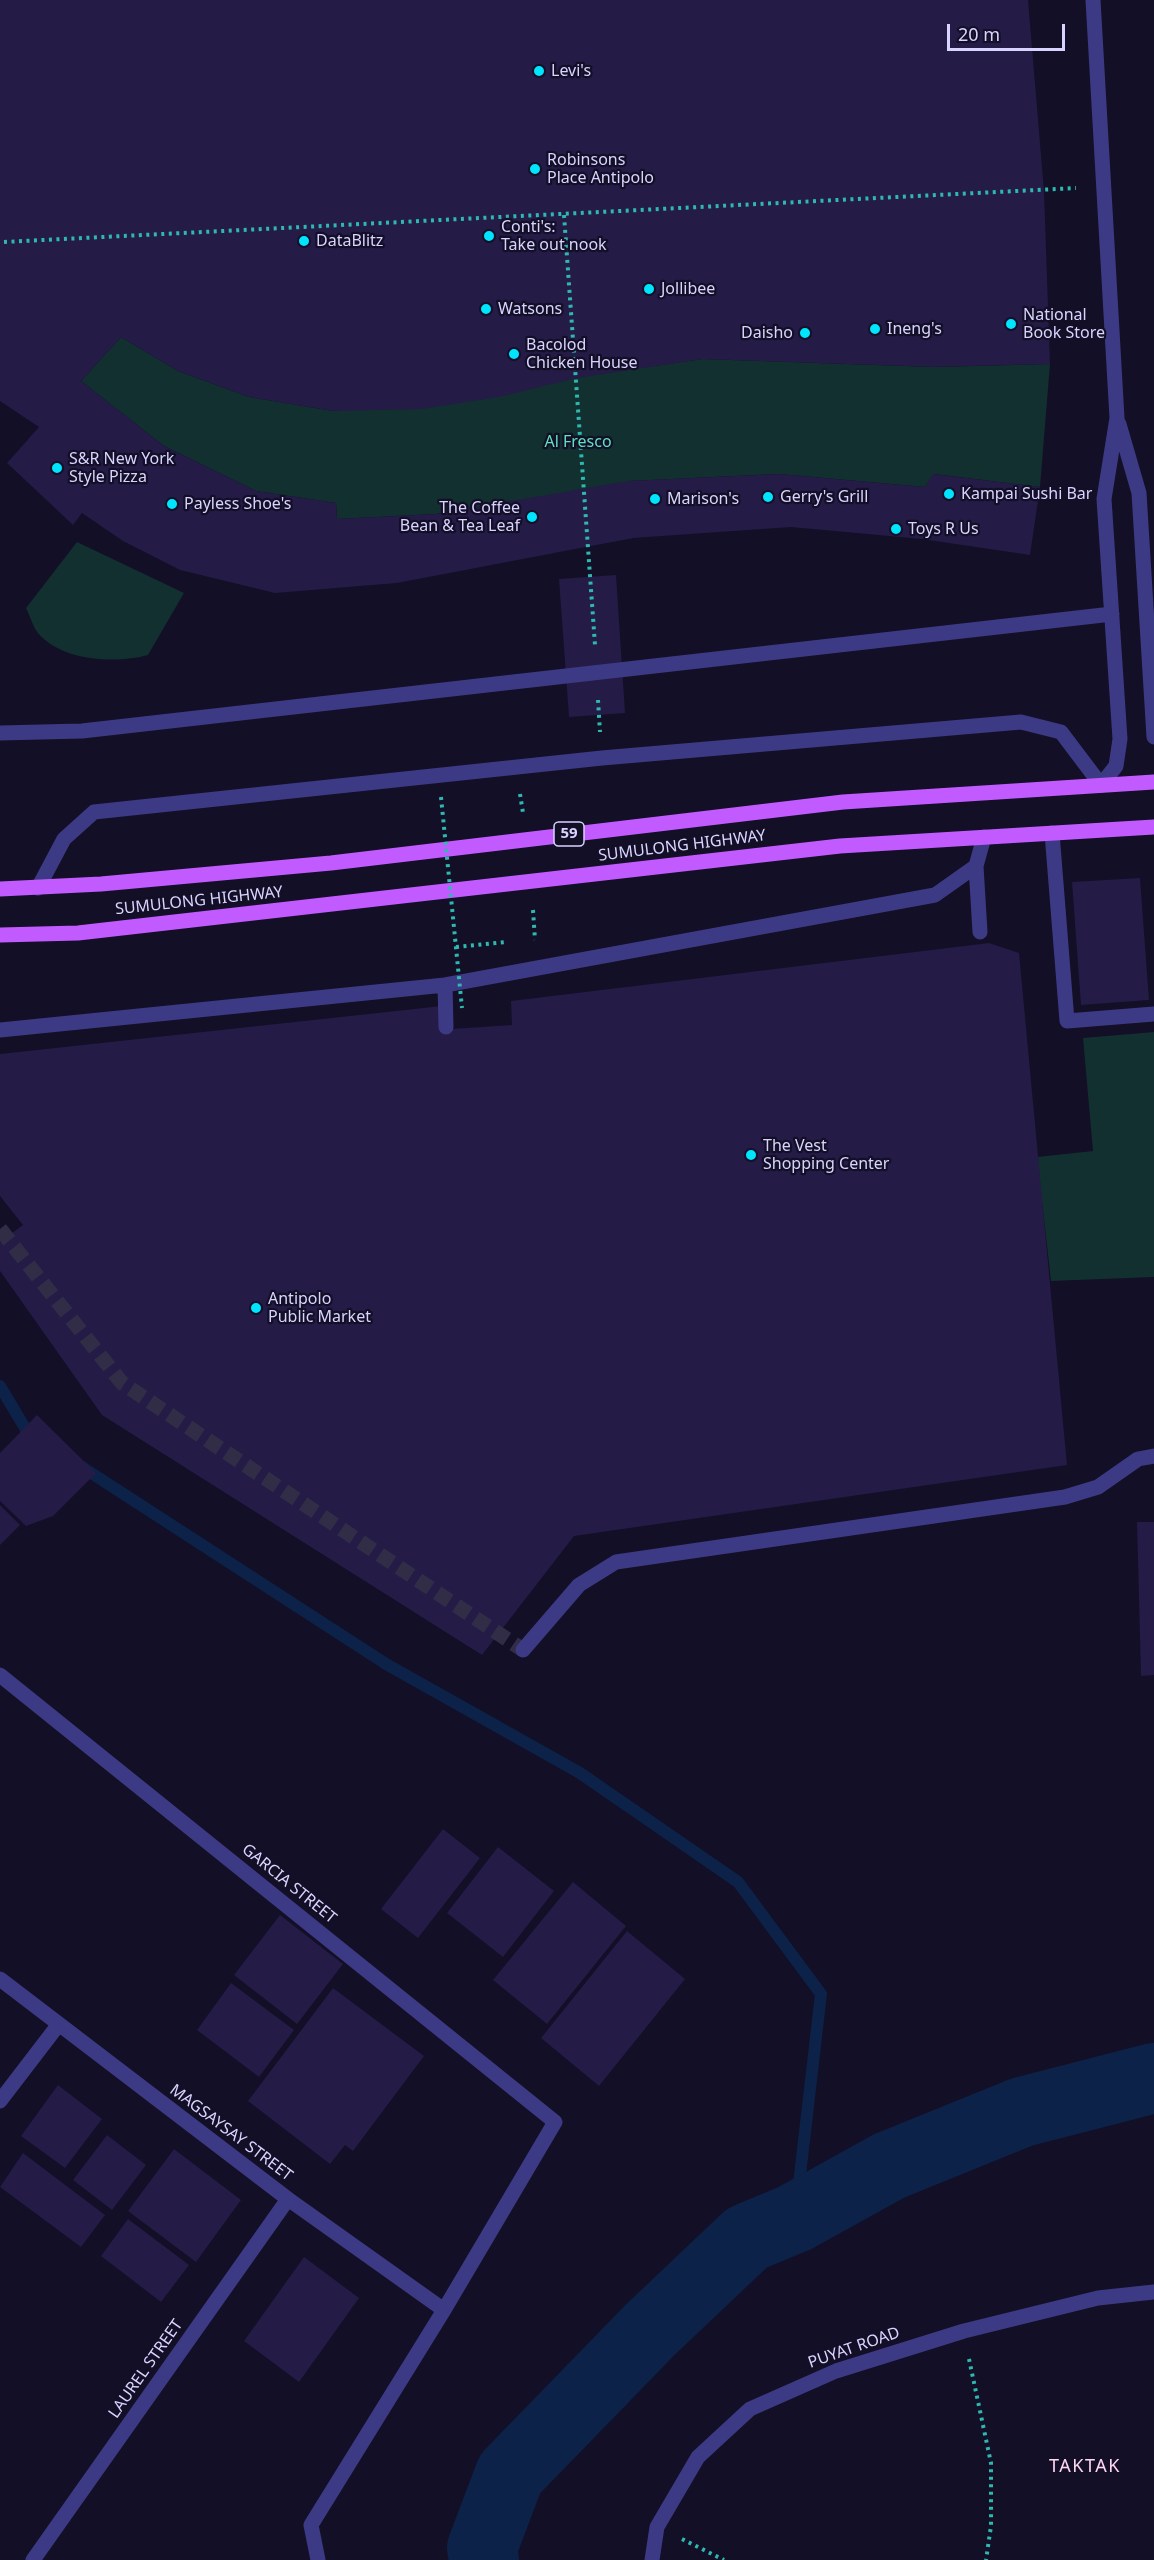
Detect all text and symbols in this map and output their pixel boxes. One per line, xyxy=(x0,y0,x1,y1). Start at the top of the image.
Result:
scale bar xyxy=(950,12,1068,50)
text: 20 m xyxy=(958,22,1000,46)
place label: Levi's xyxy=(551,61,591,81)
marker: Levi's xyxy=(532,64,546,78)
place label: Robinsons Place Antipolo xyxy=(547,150,654,188)
marker: Robinsons Place Antipolo xyxy=(528,162,542,176)
place label: Conti's: Take out nook xyxy=(501,217,607,255)
marker: Conti's: Take out nook xyxy=(482,229,496,243)
place label: DataBlitz xyxy=(316,231,383,251)
marker: DataBlitz xyxy=(297,234,311,248)
place label: Jollibee xyxy=(661,279,715,299)
marker: Jollibee xyxy=(642,282,656,296)
place label: Watsons xyxy=(498,299,562,319)
marker: Watsons xyxy=(479,302,493,316)
place label: National Book Store xyxy=(1023,305,1105,343)
marker: National Book Store xyxy=(1004,317,1018,331)
place label: Ineng's xyxy=(887,319,942,339)
marker: Ineng's xyxy=(868,322,882,336)
place label: Daisho xyxy=(741,323,793,343)
marker: Daisho xyxy=(798,326,812,340)
place label: Bacolod Chicken House xyxy=(526,335,638,373)
marker: Bacolod Chicken House xyxy=(507,347,521,361)
park label: Al Fresco xyxy=(544,432,612,452)
place label: S&R New York Style Pizza xyxy=(69,449,174,487)
marker: S&R New York Style Pizza xyxy=(50,461,64,475)
place label: Kampai Sushi Bar xyxy=(961,484,1092,504)
place label: Gerry's Grill xyxy=(780,487,868,507)
marker: Kampai Sushi Bar xyxy=(942,487,956,501)
place label: Marison's xyxy=(667,489,739,509)
marker: Gerry's Grill xyxy=(761,490,775,504)
marker: Marison's xyxy=(648,492,662,506)
place label: Payless Shoe's xyxy=(184,494,291,514)
marker: Payless Shoe's xyxy=(165,497,179,511)
place label: The Coffee Bean & Tea Leaf xyxy=(400,498,520,536)
marker: The Coffee Bean & Tea Leaf xyxy=(525,510,539,524)
place label: Toys R Us xyxy=(908,519,979,539)
marker: Toys R Us xyxy=(889,522,903,536)
road number: 59 xyxy=(554,822,584,846)
street label: SUMULONG HIGHWAY xyxy=(597,826,767,866)
street label: SUMULONG HIGHWAY xyxy=(114,883,284,919)
place label: The Vest Shopping Center xyxy=(763,1136,889,1174)
marker: The Vest Shopping Center xyxy=(744,1148,758,1162)
place label: Antipolo Public Market xyxy=(268,1289,371,1327)
marker: Antipolo Public Market xyxy=(249,1301,263,1315)
street label: GARCIA STREET xyxy=(238,1840,340,1928)
street label: MAGSAYSAY STREET xyxy=(166,2081,296,2185)
street label: LAUREL STREET xyxy=(105,2316,187,2422)
street label: PUYAT ROAD xyxy=(806,2323,902,2373)
district label: TAKTAK xyxy=(1049,2456,1121,2478)

